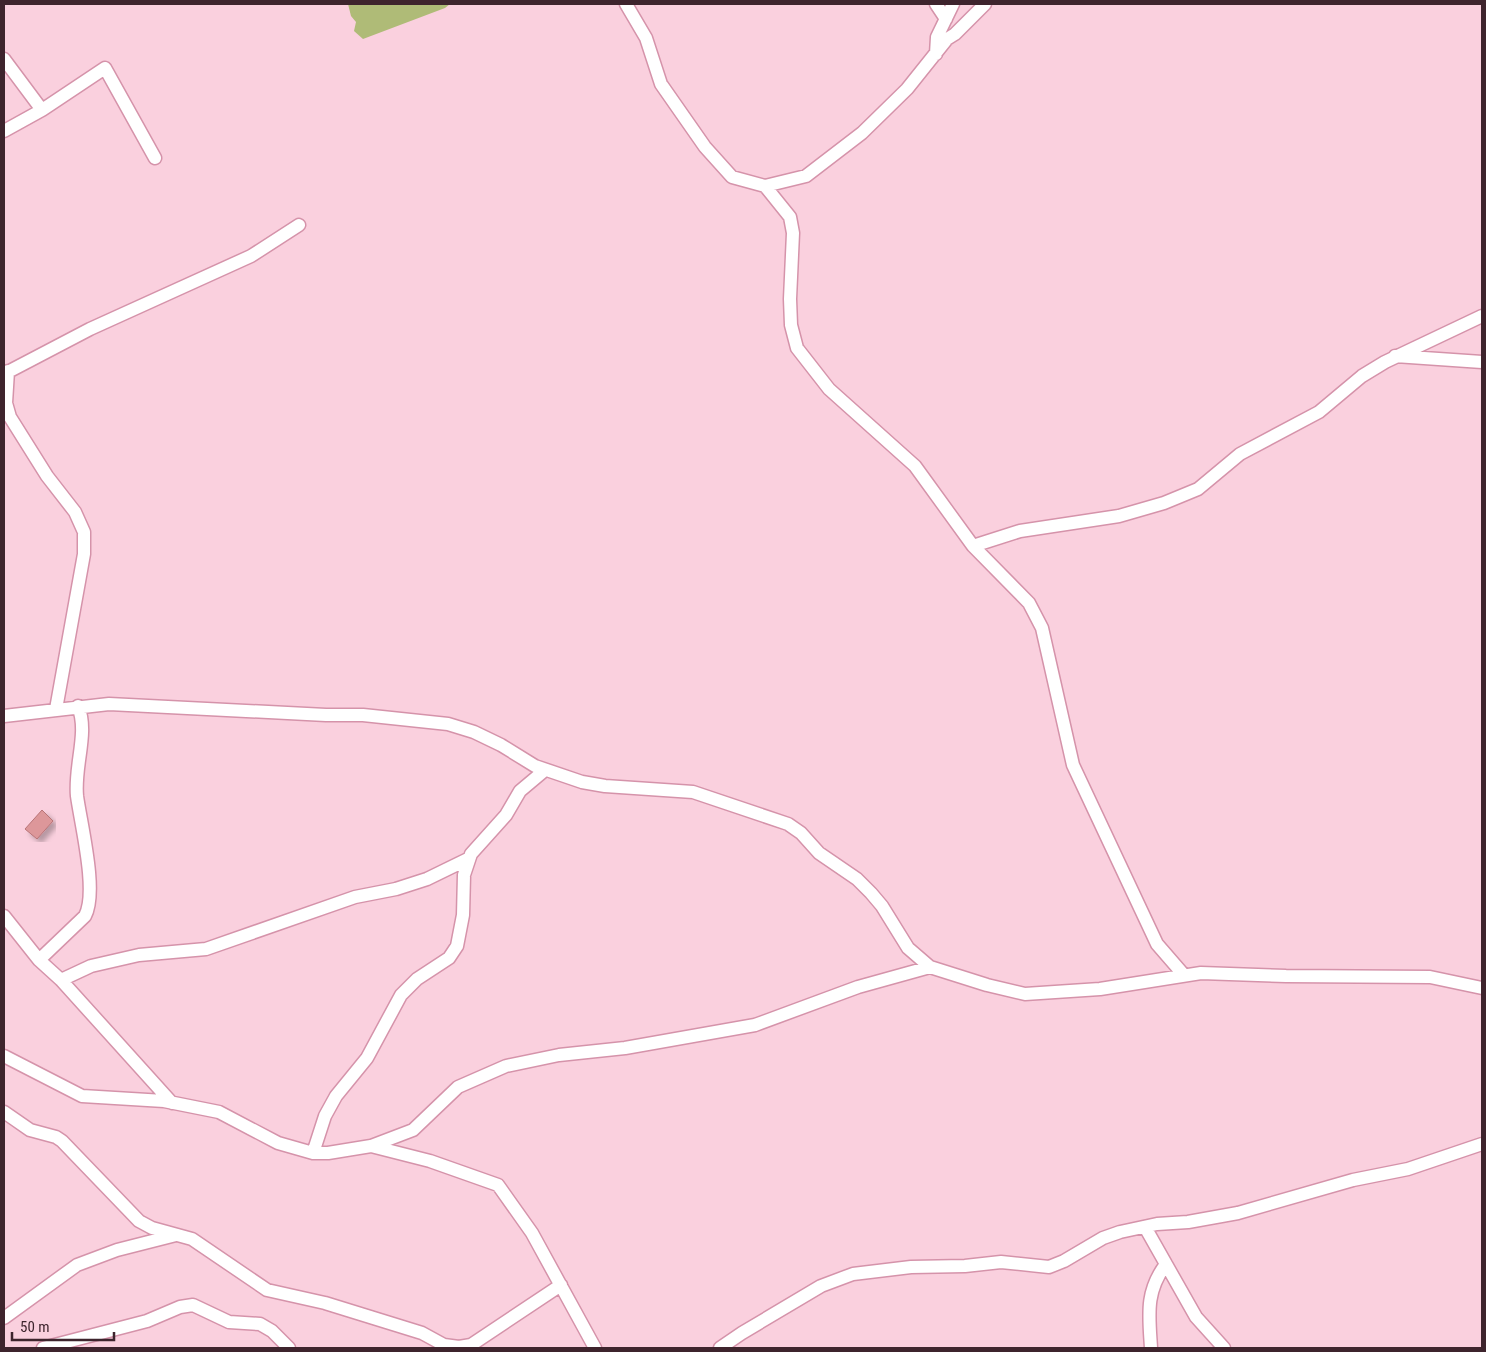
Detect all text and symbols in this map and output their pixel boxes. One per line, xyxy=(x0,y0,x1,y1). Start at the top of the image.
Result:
scale bar xyxy=(12,1310,115,1342)
text: 50 m xyxy=(20,1318,50,1336)

